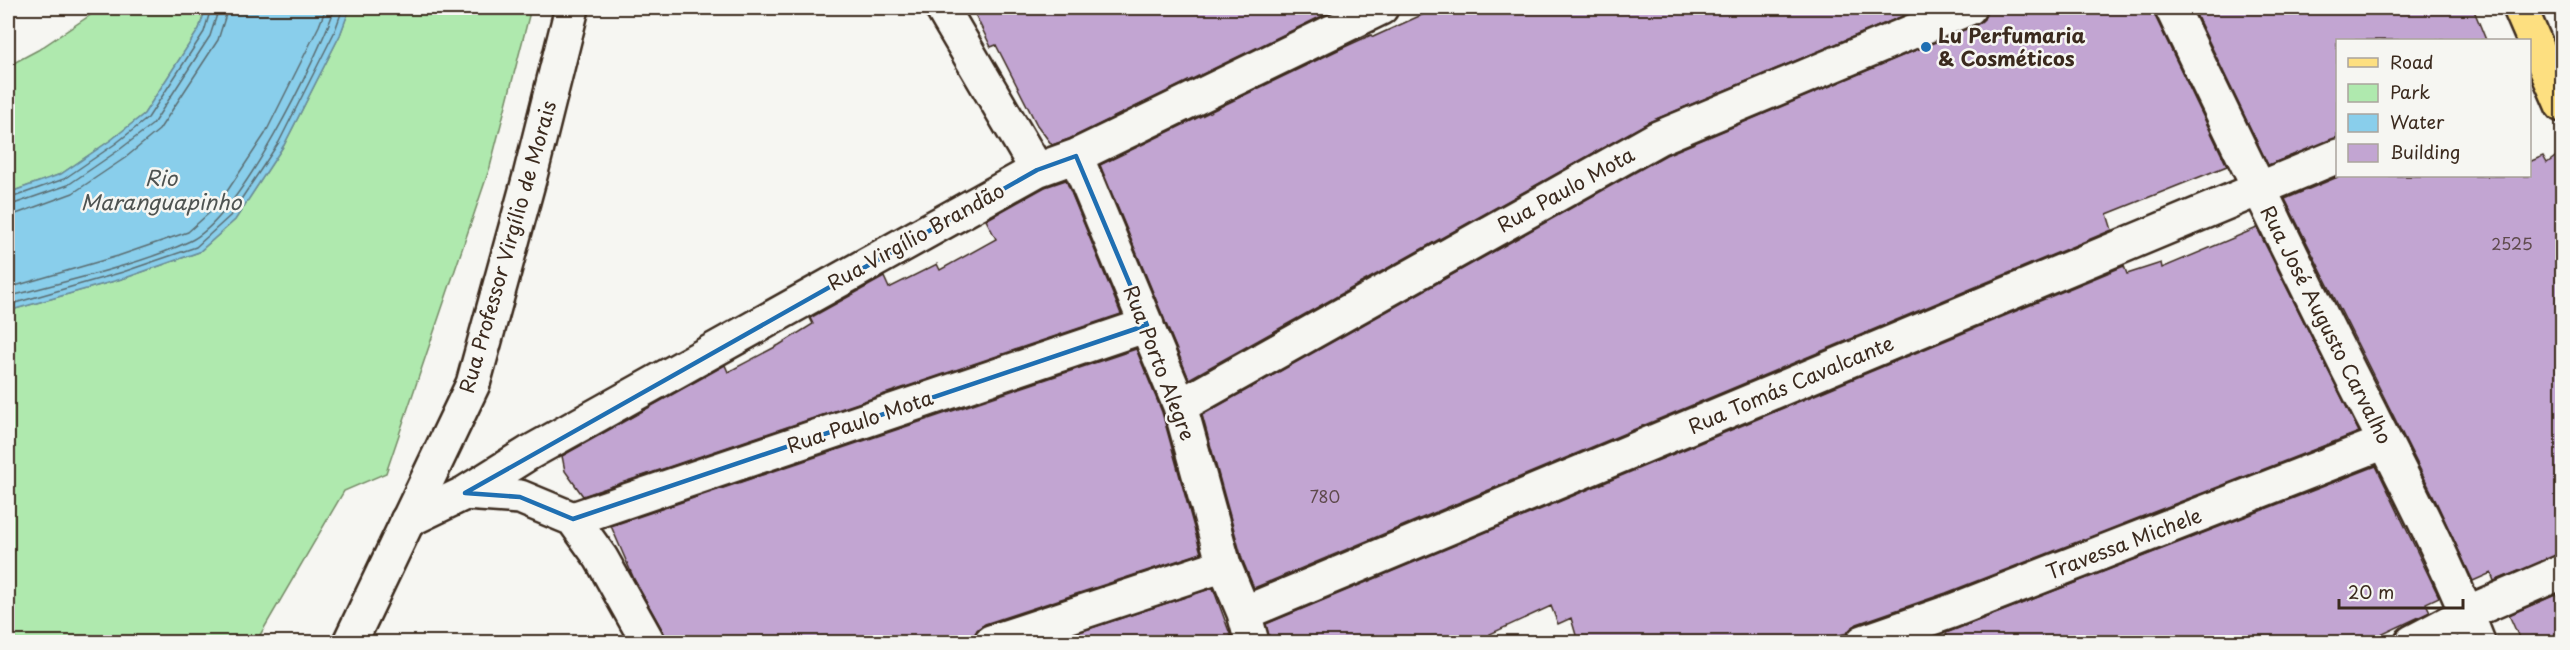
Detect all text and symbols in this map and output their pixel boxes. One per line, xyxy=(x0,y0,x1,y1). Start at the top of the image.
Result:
place label: Lu Perfumaria & Cosméticos xyxy=(1938,20,2085,73)
legend xyxy=(2336,39,2531,177)
marker: Lu Perfumaria & Cosméticos xyxy=(1919,40,1933,54)
text: Road xyxy=(2390,48,2434,75)
text: Park xyxy=(2390,78,2430,105)
street label: Rua Professor Virgílio de Morais xyxy=(451,97,563,396)
text: Water xyxy=(2390,108,2445,135)
text: Building xyxy=(2390,138,2460,165)
street label: Rua Paulo Mota xyxy=(1491,139,1640,239)
water label: Rio Maranguapinho xyxy=(81,161,242,217)
street label: Rua Virgílio Brandão xyxy=(821,175,1010,297)
street label: Rua José Augusto Carvalho xyxy=(2254,200,2400,449)
house number: 2525 xyxy=(2491,231,2533,255)
street label: Rua Porto Alegre xyxy=(1117,281,1203,445)
street label: Rua Tomás Cavalcante xyxy=(1683,327,1898,441)
street label: Rua Paulo Mota xyxy=(783,382,937,460)
house number: 780 xyxy=(1310,484,1340,508)
street label: Travessa Michele xyxy=(2042,500,2206,587)
scale bar xyxy=(2339,572,2464,610)
text: 20 m xyxy=(2348,578,2394,605)

